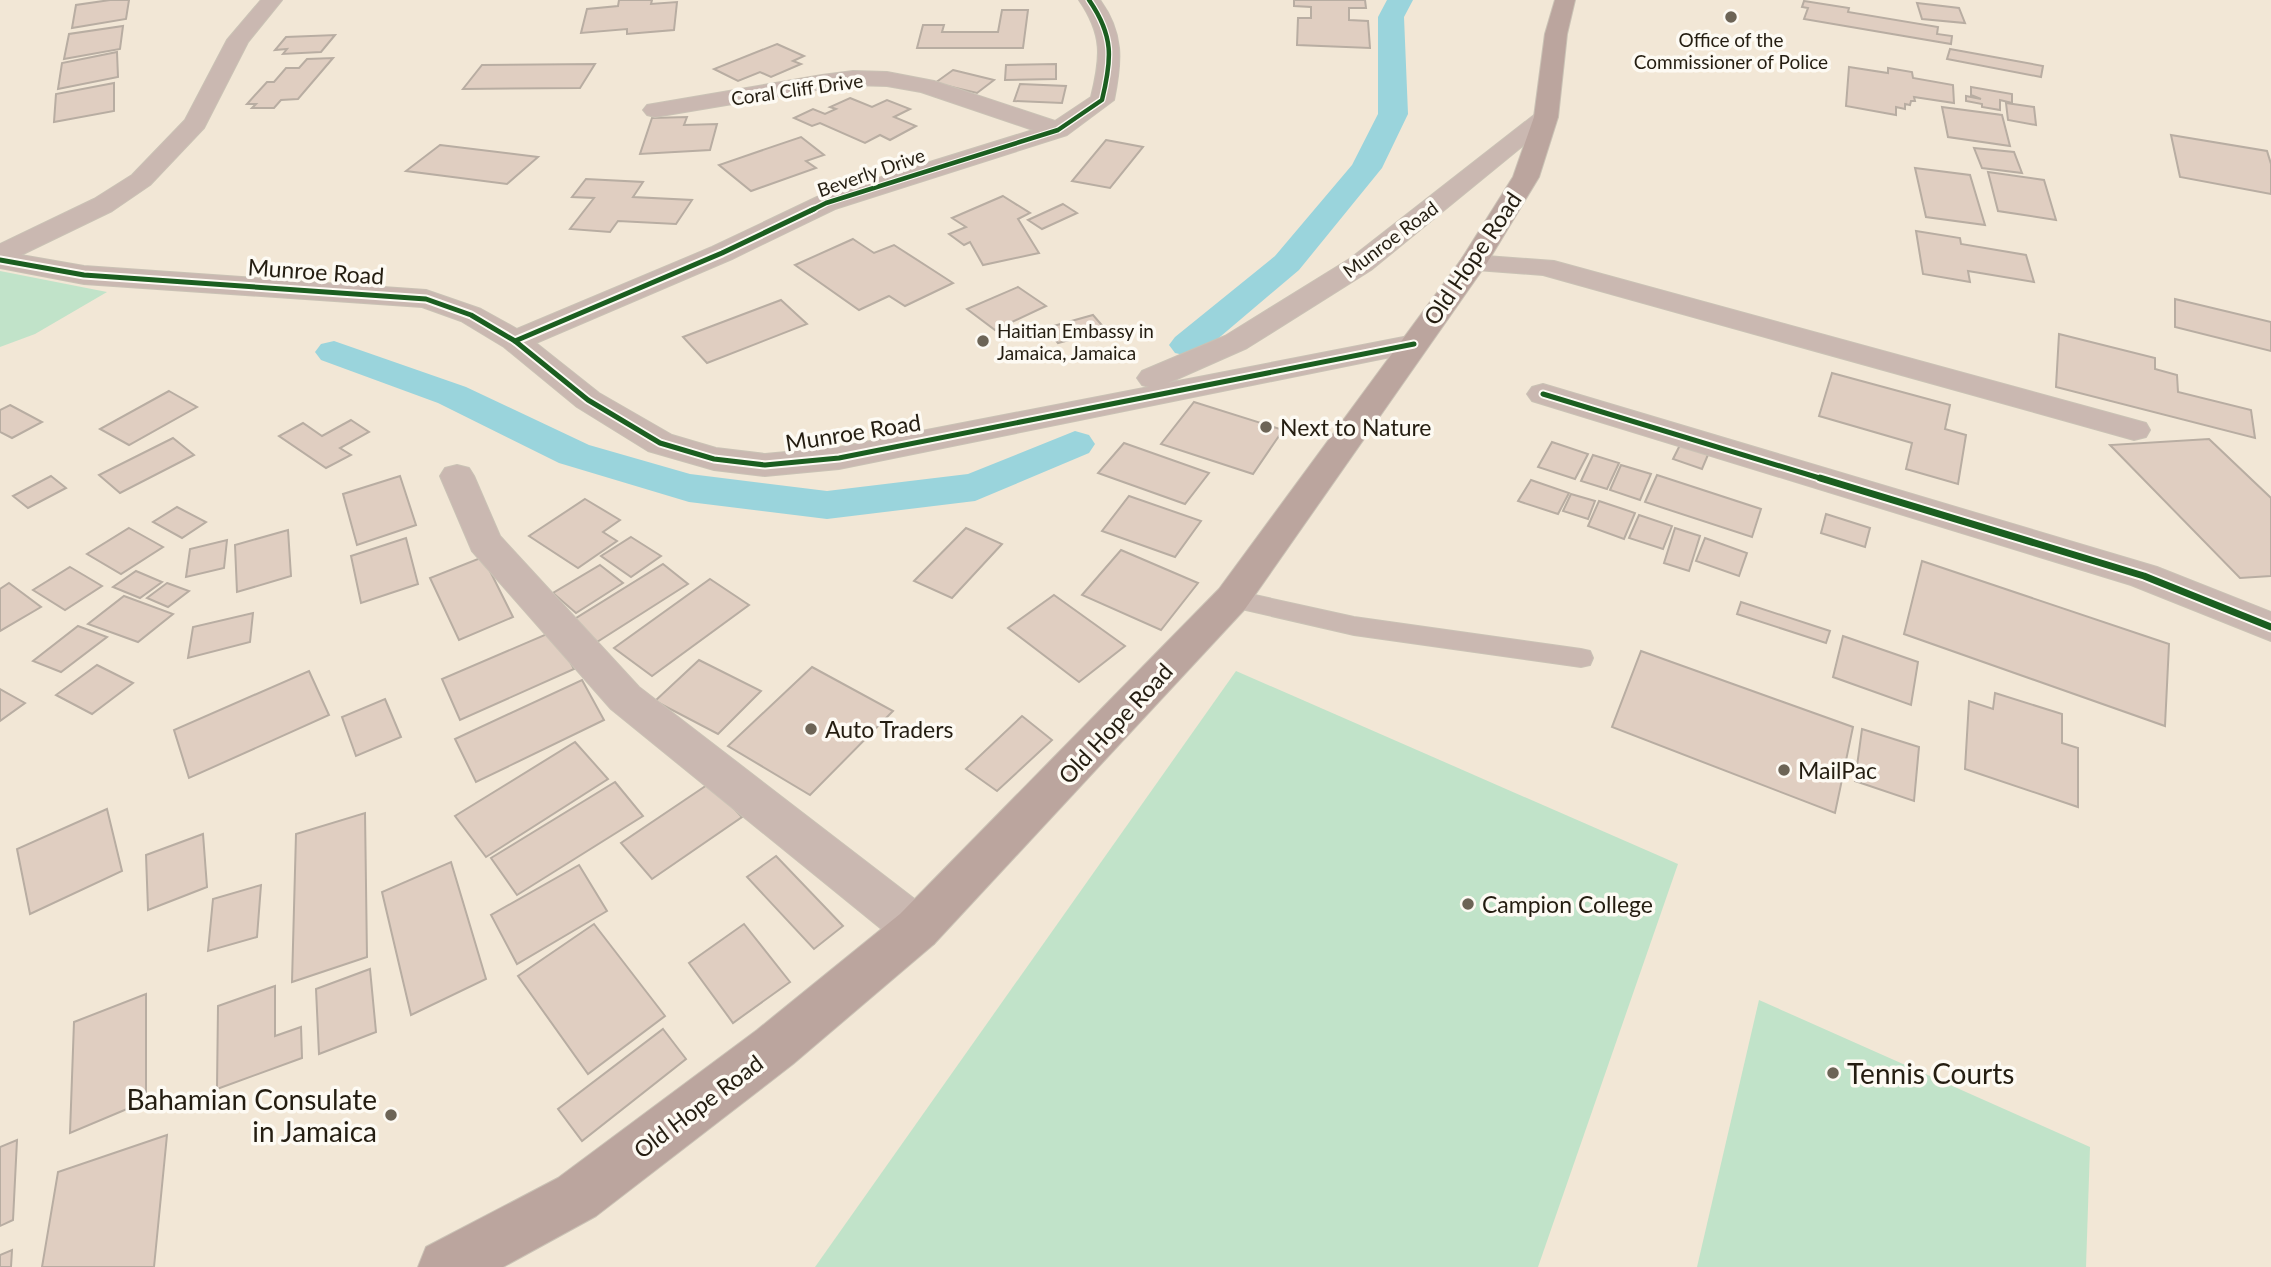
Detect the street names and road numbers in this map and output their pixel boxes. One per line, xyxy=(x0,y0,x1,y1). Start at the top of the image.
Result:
street label: Coral Cliff Drive xyxy=(730,68,864,110)
street label: Beverly Drive xyxy=(814,143,928,201)
street label: Old Hope Road xyxy=(1417,186,1527,330)
street label: Munroe Road xyxy=(1338,196,1442,282)
street label: Munroe Road xyxy=(247,252,385,290)
street label: Munroe Road xyxy=(783,407,923,457)
street label: Old Hope Road xyxy=(1052,657,1178,789)
street label: Old Hope Road xyxy=(628,1048,768,1164)

